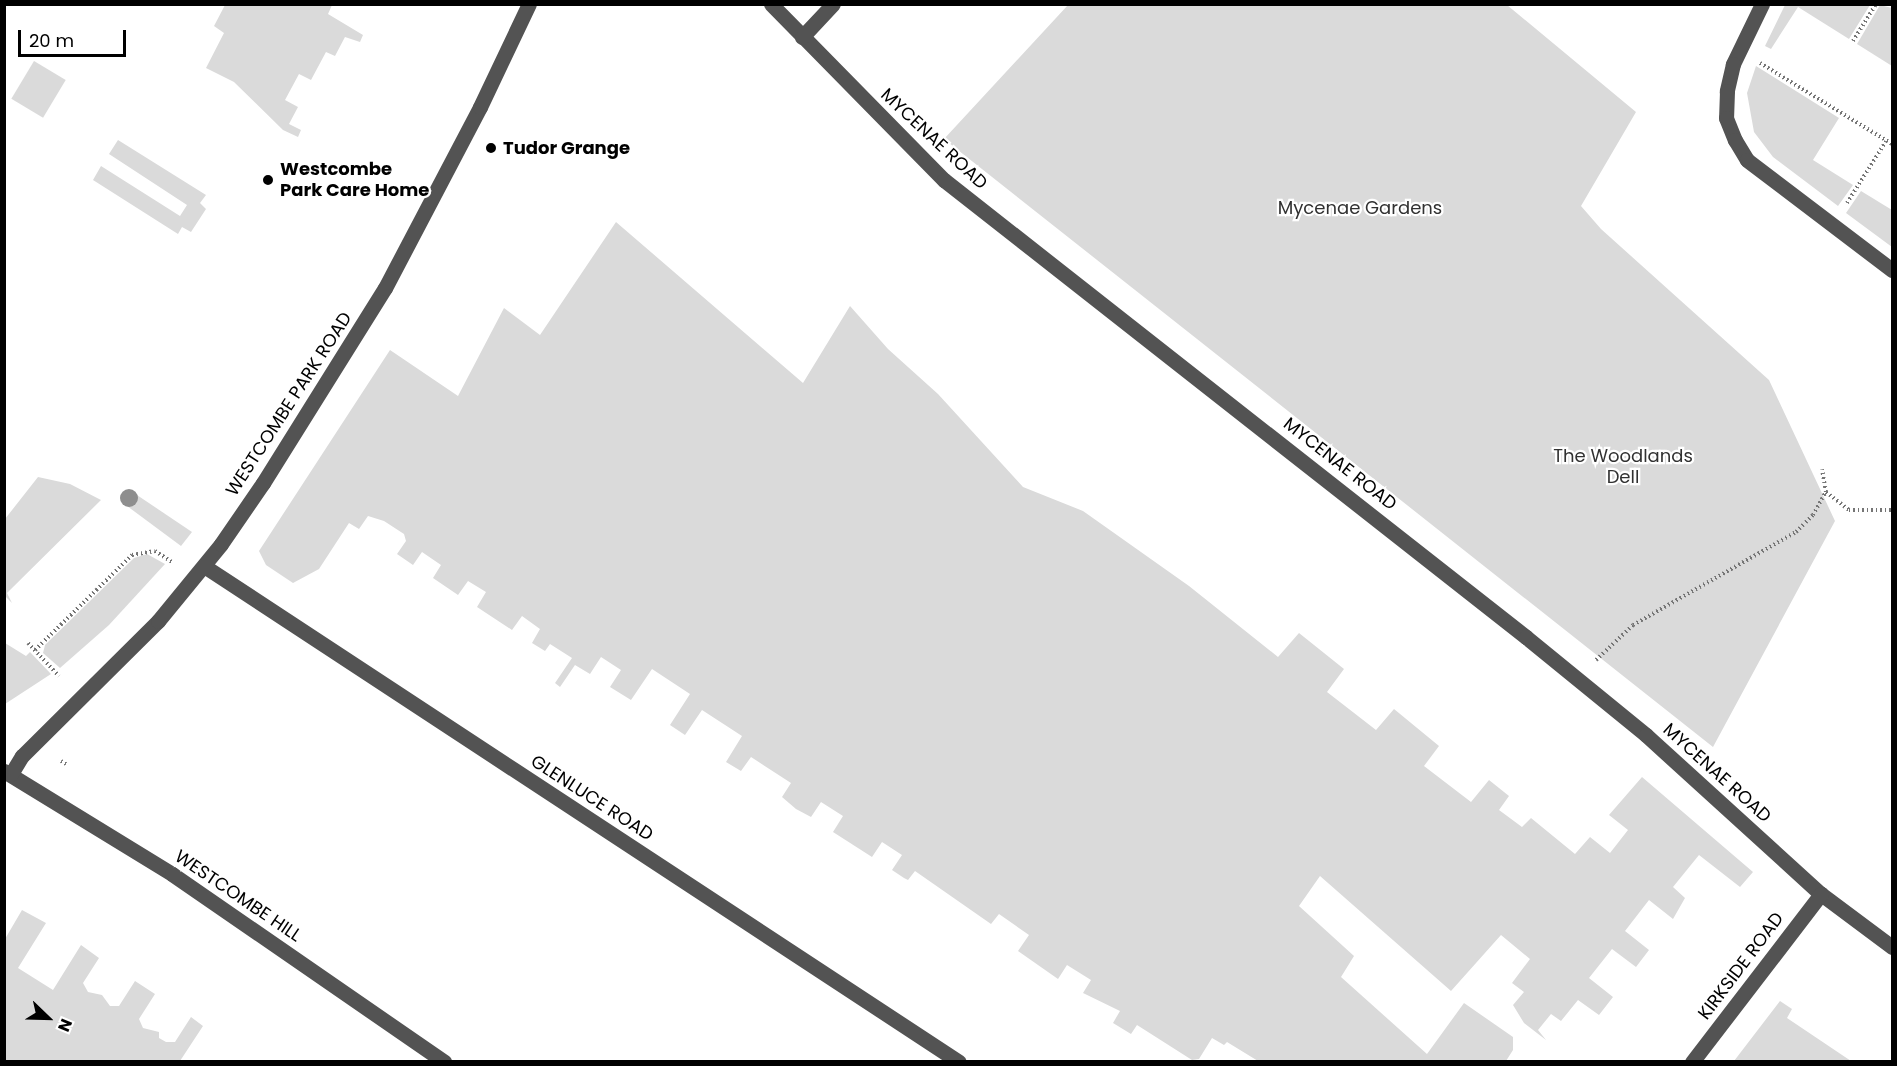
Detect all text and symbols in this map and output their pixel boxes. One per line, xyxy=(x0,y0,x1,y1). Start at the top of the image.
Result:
scale bar xyxy=(21,18,129,56)
text: 20 m xyxy=(29,28,74,53)
street label: MYCENAE ROAD xyxy=(876,84,992,194)
place label: Tudor Grange xyxy=(503,137,630,159)
marker: Tudor Grange xyxy=(484,141,498,155)
place label: Westcombe Park Care Home xyxy=(280,159,429,201)
marker: Westcombe Park Care Home xyxy=(261,173,275,187)
park label: Mycenae Gardens xyxy=(1278,197,1442,219)
street label: WESTCOMBE PARK ROAD xyxy=(221,308,357,500)
street label: MYCENAE ROAD xyxy=(1279,413,1401,515)
park label: The Woodlands Dell xyxy=(1553,446,1693,488)
street label: MYCENAE ROAD xyxy=(1659,719,1775,827)
street label: GLENLUCE ROAD xyxy=(527,750,657,846)
street label: WESTCOMBE HILL xyxy=(171,846,305,946)
street label: KIRKSIDE ROAD xyxy=(1694,908,1788,1024)
north arrow xyxy=(18,988,78,1048)
text: N xyxy=(52,1015,78,1035)

